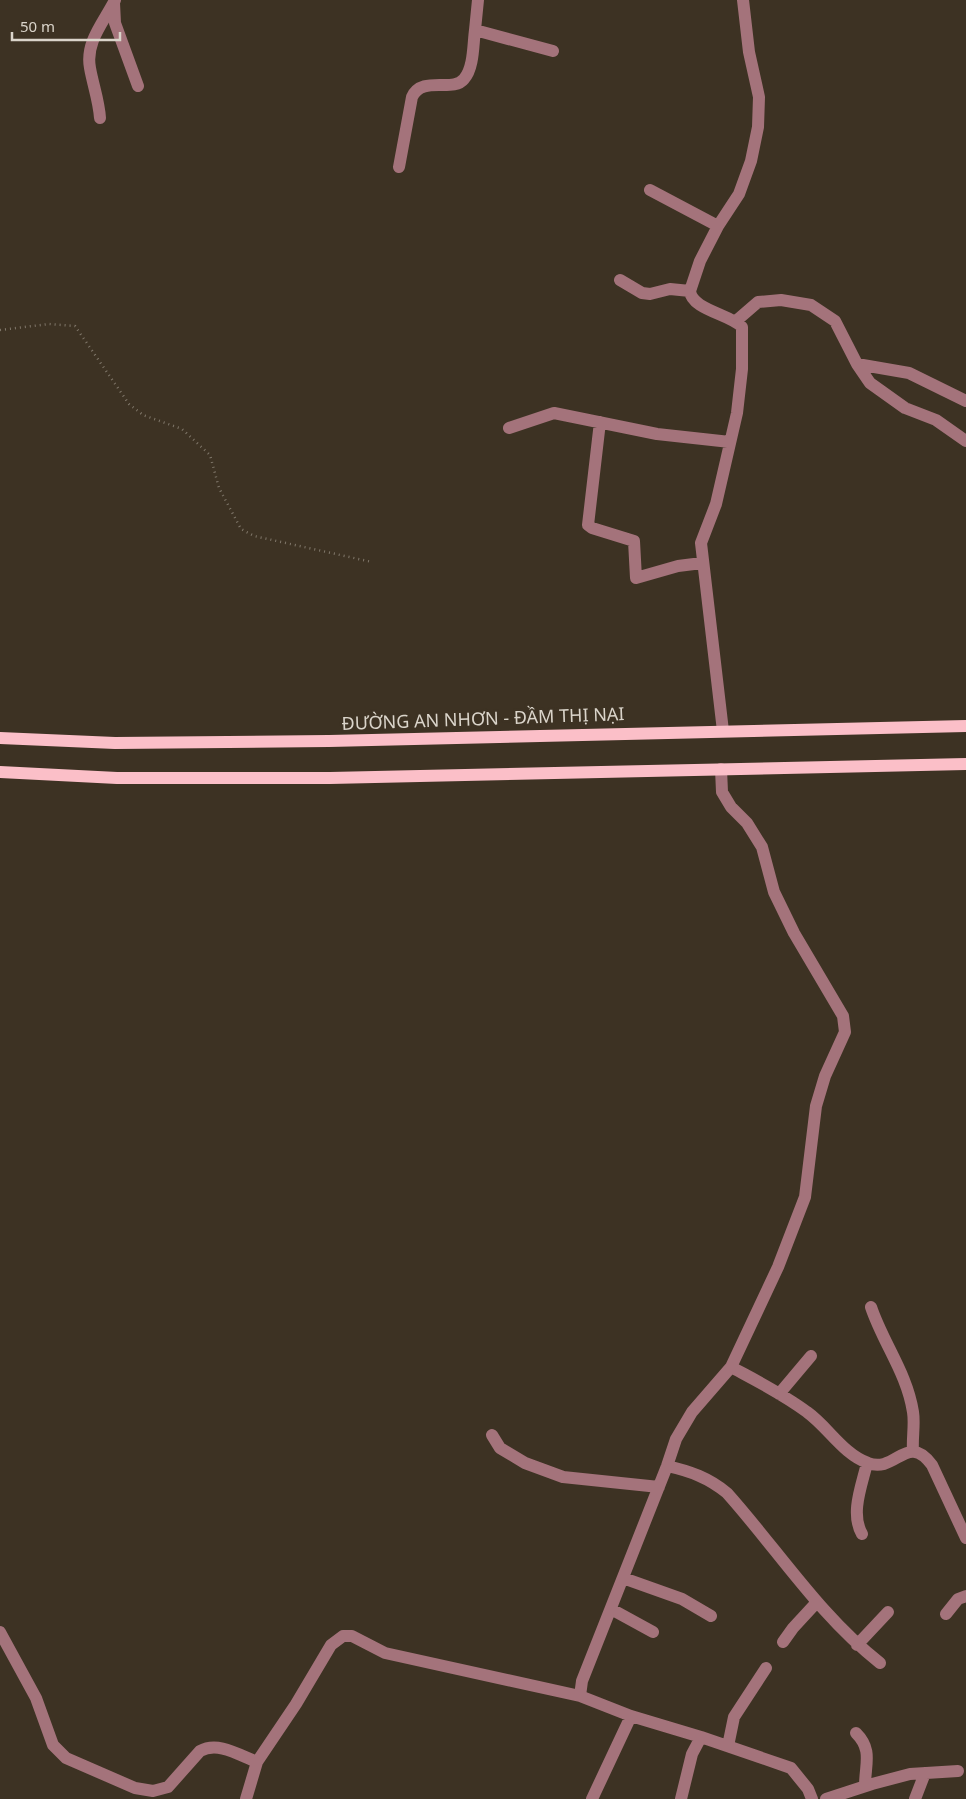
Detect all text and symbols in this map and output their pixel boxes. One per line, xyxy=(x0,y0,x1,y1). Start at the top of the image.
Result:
scale bar xyxy=(12,10,120,42)
text: 50 m xyxy=(20,16,55,36)
street label: ĐƯỜNG AN NHƠN - ĐẦM THỊ NẠI xyxy=(341,701,625,735)

